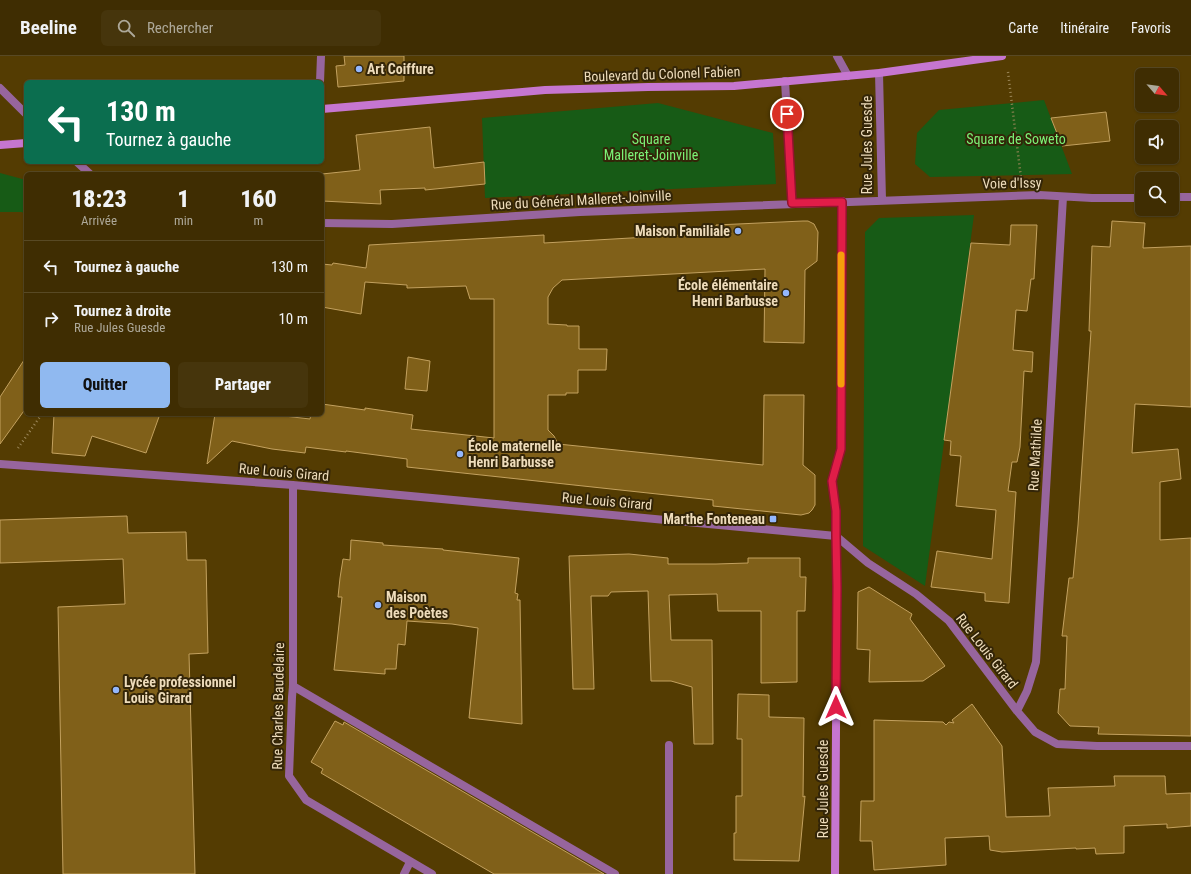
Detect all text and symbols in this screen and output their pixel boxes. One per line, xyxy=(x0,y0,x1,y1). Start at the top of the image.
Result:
search box xyxy=(101,10,381,46)
text: Beeline xyxy=(20,16,77,39)
icon: search xyxy=(115,17,137,39)
text: Rechercher xyxy=(147,19,213,37)
text: Carte xyxy=(1008,20,1038,36)
text: Itinéraire xyxy=(1060,20,1109,36)
text: Favoris xyxy=(1131,20,1171,36)
place label: Art Coiffure xyxy=(367,61,434,77)
street label: Boulevard du Colonel Fabien xyxy=(583,63,741,85)
marker: Art Coiffure xyxy=(354,64,364,74)
north arrow xyxy=(1135,68,1179,112)
map controls xyxy=(1135,68,1179,216)
text: 130 m xyxy=(106,95,176,128)
street label: Rue Jules Guesde xyxy=(859,95,875,194)
icon: left xyxy=(40,96,92,148)
pin xyxy=(770,97,804,131)
icon: arrive xyxy=(776,103,798,125)
button: sound xyxy=(1135,120,1179,164)
text: Tournez à gauche xyxy=(106,129,231,150)
park label: Square Malleret-Joinville xyxy=(604,131,699,163)
park label: Square de Soweto xyxy=(966,131,1066,147)
button: search xyxy=(1135,172,1179,216)
street label: Voie d'Issy xyxy=(982,174,1042,192)
text: 18:23 xyxy=(71,185,127,213)
text: 1 xyxy=(177,185,190,213)
text: 160 xyxy=(240,185,277,213)
street label: Rue du Général Malleret-Joinville xyxy=(490,187,672,213)
text: Arrivée xyxy=(81,213,117,228)
text: min xyxy=(174,213,193,228)
text: m xyxy=(254,213,263,228)
place label: Maison Familiale xyxy=(635,223,730,239)
marker: Maison Familiale xyxy=(733,226,743,236)
icon: left xyxy=(40,256,62,278)
text: Tournez à gauche xyxy=(74,258,179,276)
text: 130 m xyxy=(271,258,308,276)
place label: École élémentaire Henri Barbusse xyxy=(678,276,778,309)
marker: École élémentaire Henri Barbusse xyxy=(781,288,791,298)
text: Tournez à droite xyxy=(74,302,171,320)
icon: right xyxy=(40,308,62,330)
text: 10 m xyxy=(278,310,308,328)
text: Rue Jules Guesde xyxy=(74,320,165,335)
button: Quitter xyxy=(40,362,170,408)
button: Partager xyxy=(178,362,308,408)
street label: Rue Mathilde xyxy=(1025,418,1045,491)
place label: École maternelle Henri Barbusse xyxy=(468,437,562,470)
marker: École maternelle Henri Barbusse xyxy=(455,449,465,459)
street label: Rue Louis Girard xyxy=(238,460,330,484)
street label: Rue Louis Girard xyxy=(561,489,653,513)
place label: Marthe Fonteneau xyxy=(663,511,765,527)
marker: Marthe Fonteneau xyxy=(768,514,778,524)
place label: Maison des Poètes xyxy=(386,589,448,621)
marker: Maison des Poètes xyxy=(373,600,383,610)
street label: Rue Louis Girard xyxy=(953,610,1021,692)
street label: Rue Charles Baudelaire xyxy=(269,642,287,770)
place label: Lycée professionnel Louis Girard xyxy=(124,674,236,706)
marker: Lycée professionnel Louis Girard xyxy=(111,685,121,695)
position arrow xyxy=(815,686,857,728)
street label: Rue Jules Guesde xyxy=(815,739,831,838)

